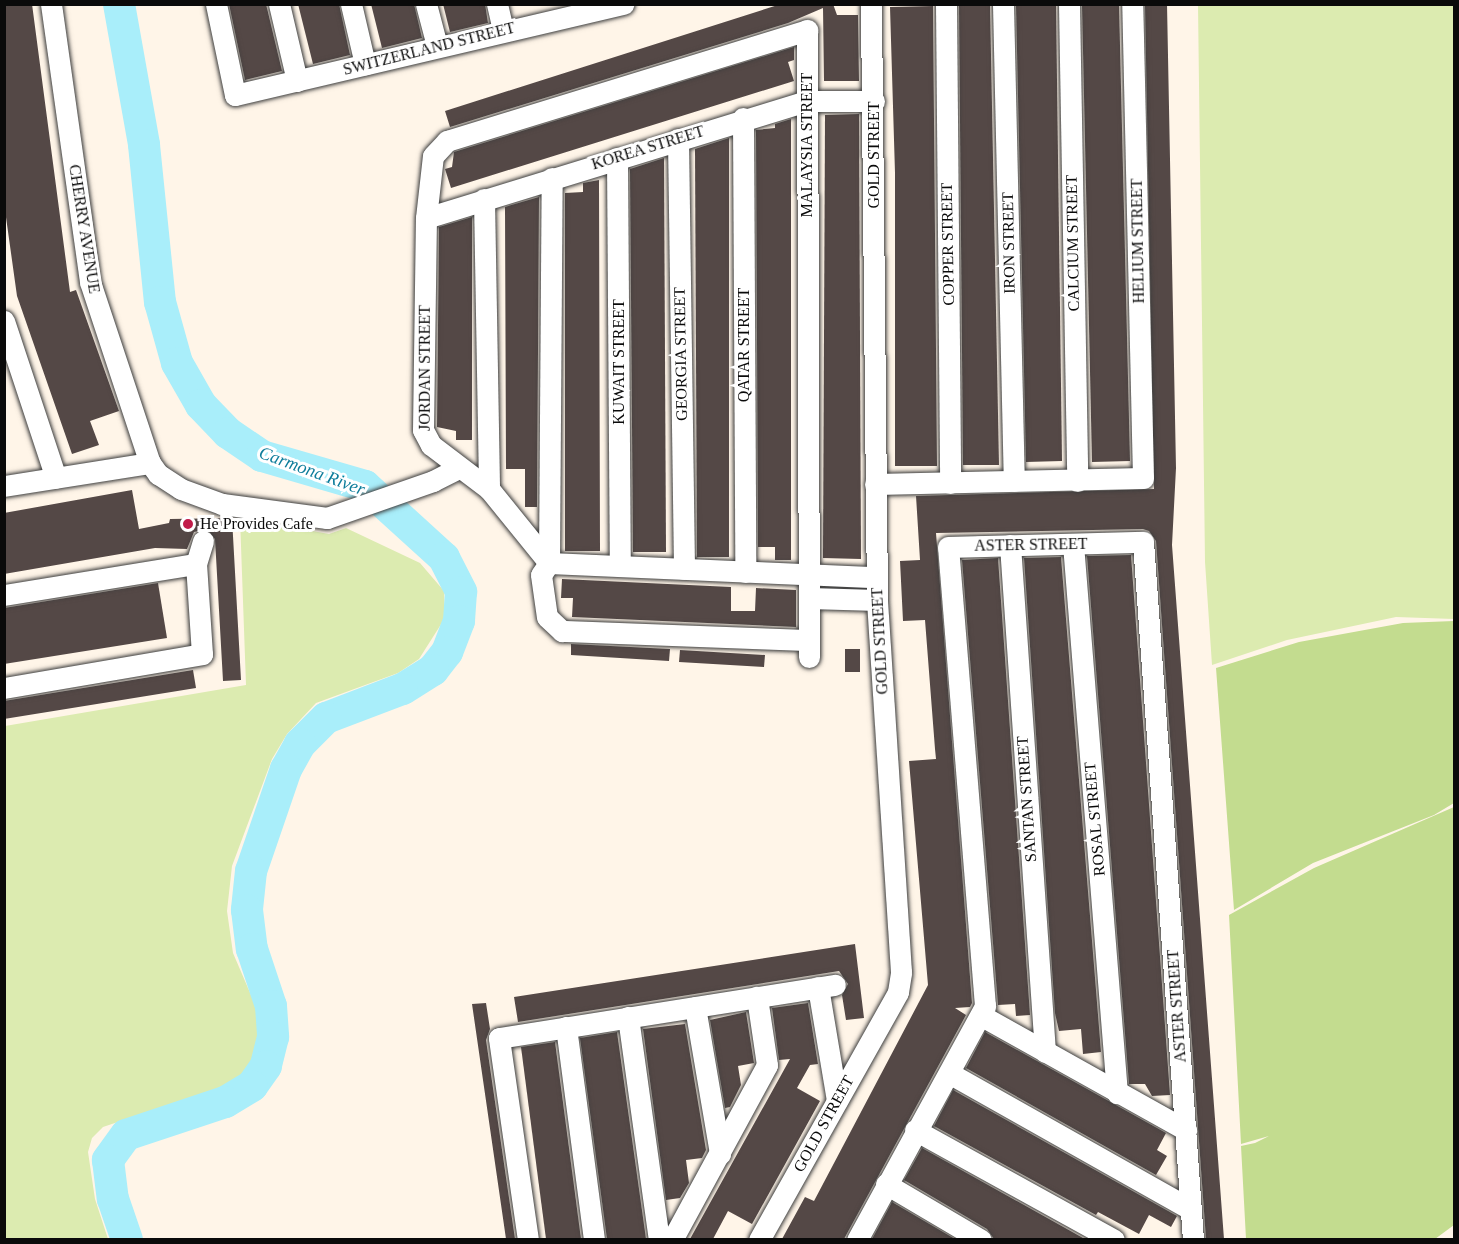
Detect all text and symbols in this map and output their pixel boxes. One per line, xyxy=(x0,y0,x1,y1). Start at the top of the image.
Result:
street label: SWITZERLAND STREET xyxy=(341,18,517,80)
street label: MALAYSIA STREET xyxy=(797,72,817,218)
street label: GOLD STREET xyxy=(864,101,884,209)
street label: KOREA STREET xyxy=(589,122,707,174)
street label: CHERRY AVENUE xyxy=(64,162,104,296)
street label: CALCIUM STREET xyxy=(1062,175,1084,311)
street label: HELIUM STREET xyxy=(1127,178,1149,304)
street label: COPPER STREET xyxy=(937,182,959,306)
street label: IRON STREET xyxy=(999,192,1019,294)
street label: GEORGIA STREET xyxy=(670,287,692,421)
street label: QATAR STREET xyxy=(734,288,754,402)
street label: KUWAIT STREET xyxy=(609,299,629,425)
street label: JORDAN STREET xyxy=(415,305,435,431)
water label: Carmona River xyxy=(256,442,368,500)
place label: He Provides Cafe xyxy=(200,514,313,534)
marker: He Provides Cafe xyxy=(181,517,195,531)
street label: ASTER STREET xyxy=(974,534,1088,556)
street label: GOLD STREET xyxy=(868,587,892,695)
street label: SANTAN STREET xyxy=(1013,735,1041,863)
street label: ROSAL STREET xyxy=(1080,761,1110,877)
street label: ASTER STREET xyxy=(1163,949,1191,1063)
street label: GOLD STREET xyxy=(790,1073,858,1175)

